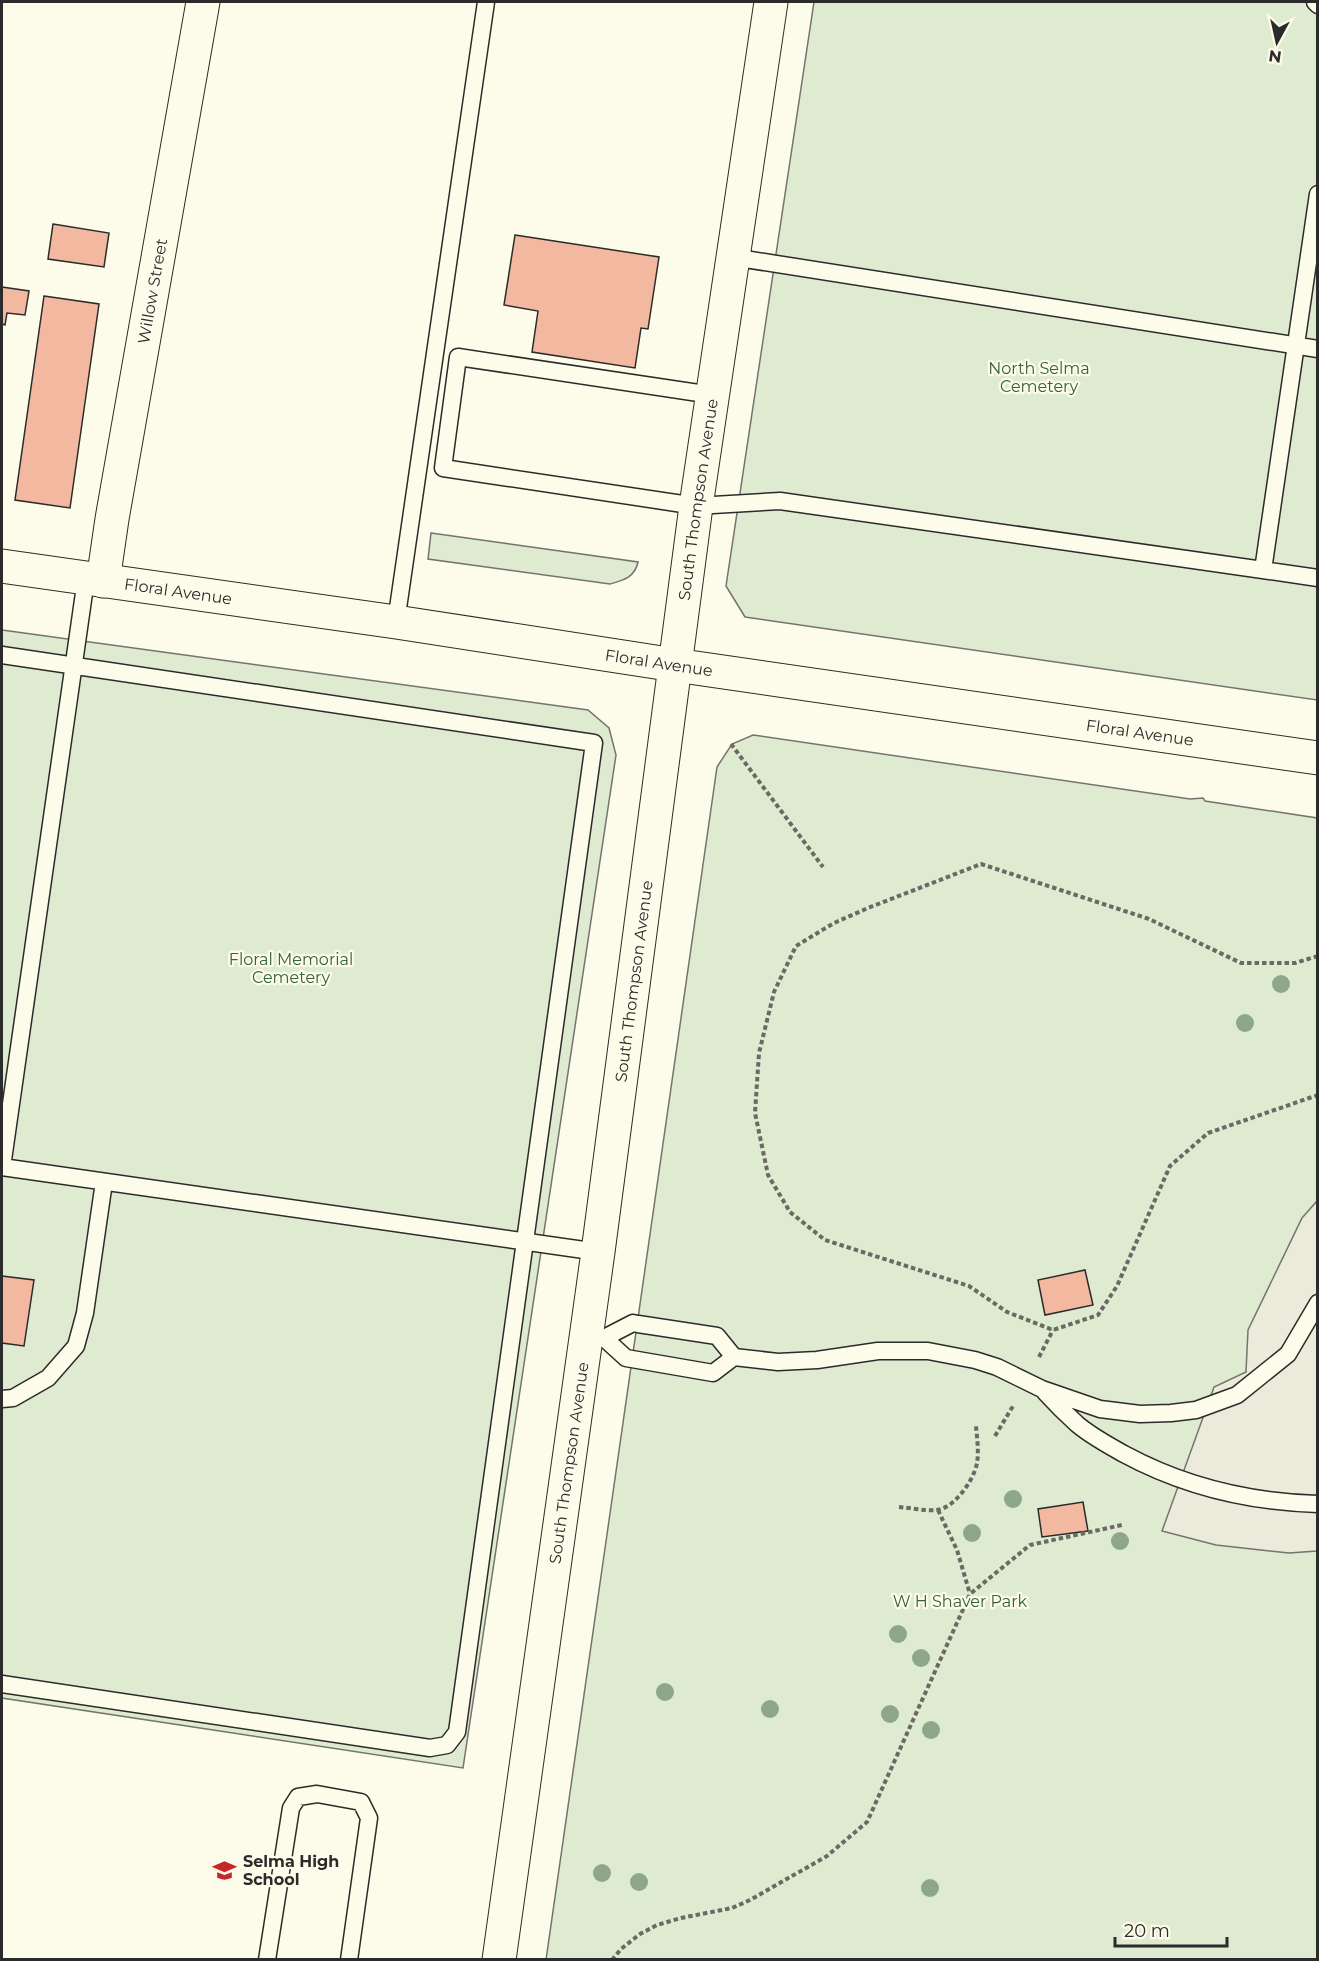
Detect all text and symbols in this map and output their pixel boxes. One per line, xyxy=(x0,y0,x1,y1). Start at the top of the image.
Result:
north arrow xyxy=(1247,12,1307,72)
text: N xyxy=(1267,46,1283,67)
street label: Willow Street xyxy=(133,236,171,345)
park label: North Selma Cemetery xyxy=(988,359,1090,396)
street label: South Thompson Avenue xyxy=(674,397,721,601)
street label: Floral Avenue xyxy=(123,574,233,608)
street label: Floral Avenue xyxy=(604,645,714,680)
street label: Floral Avenue xyxy=(1085,715,1195,749)
street label: South Thompson Avenue xyxy=(611,879,656,1083)
park label: Floral Memorial Cemetery xyxy=(229,950,353,987)
street label: South Thompson Avenue xyxy=(545,1361,592,1565)
park label: W H Shaver Park xyxy=(893,1592,1028,1611)
place label: Selma High School xyxy=(243,1852,339,1889)
school or university icon: Selma High School xyxy=(212,1857,238,1883)
scale bar xyxy=(1115,1910,1228,1948)
text: 20 m xyxy=(1124,1920,1170,1942)

